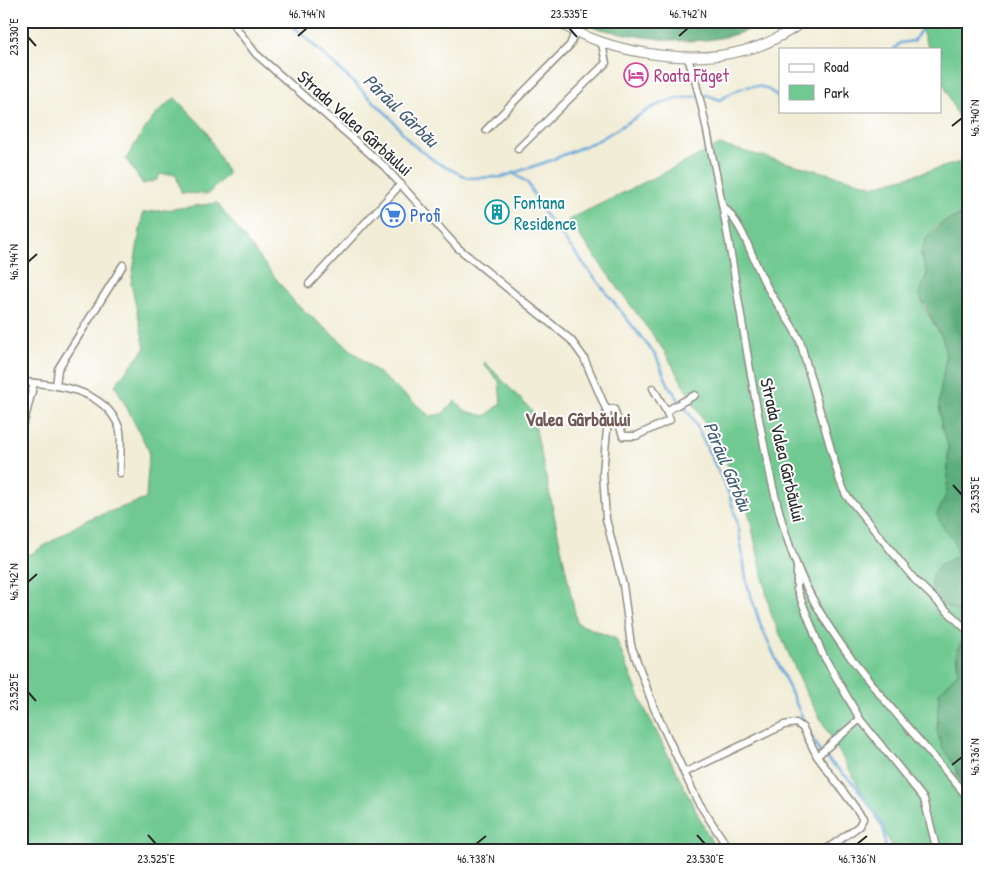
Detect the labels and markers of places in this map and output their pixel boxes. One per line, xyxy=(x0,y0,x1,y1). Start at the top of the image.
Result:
hotel icon: Roata Făget xyxy=(623,62,649,88)
place label: Roata Făget xyxy=(654,63,730,88)
place label: Fontana Residence xyxy=(513,190,577,236)
building icon: Fontana Residence xyxy=(484,199,510,225)
supermarket icon: Profi xyxy=(380,202,406,228)
place label: Profi xyxy=(410,203,441,228)

